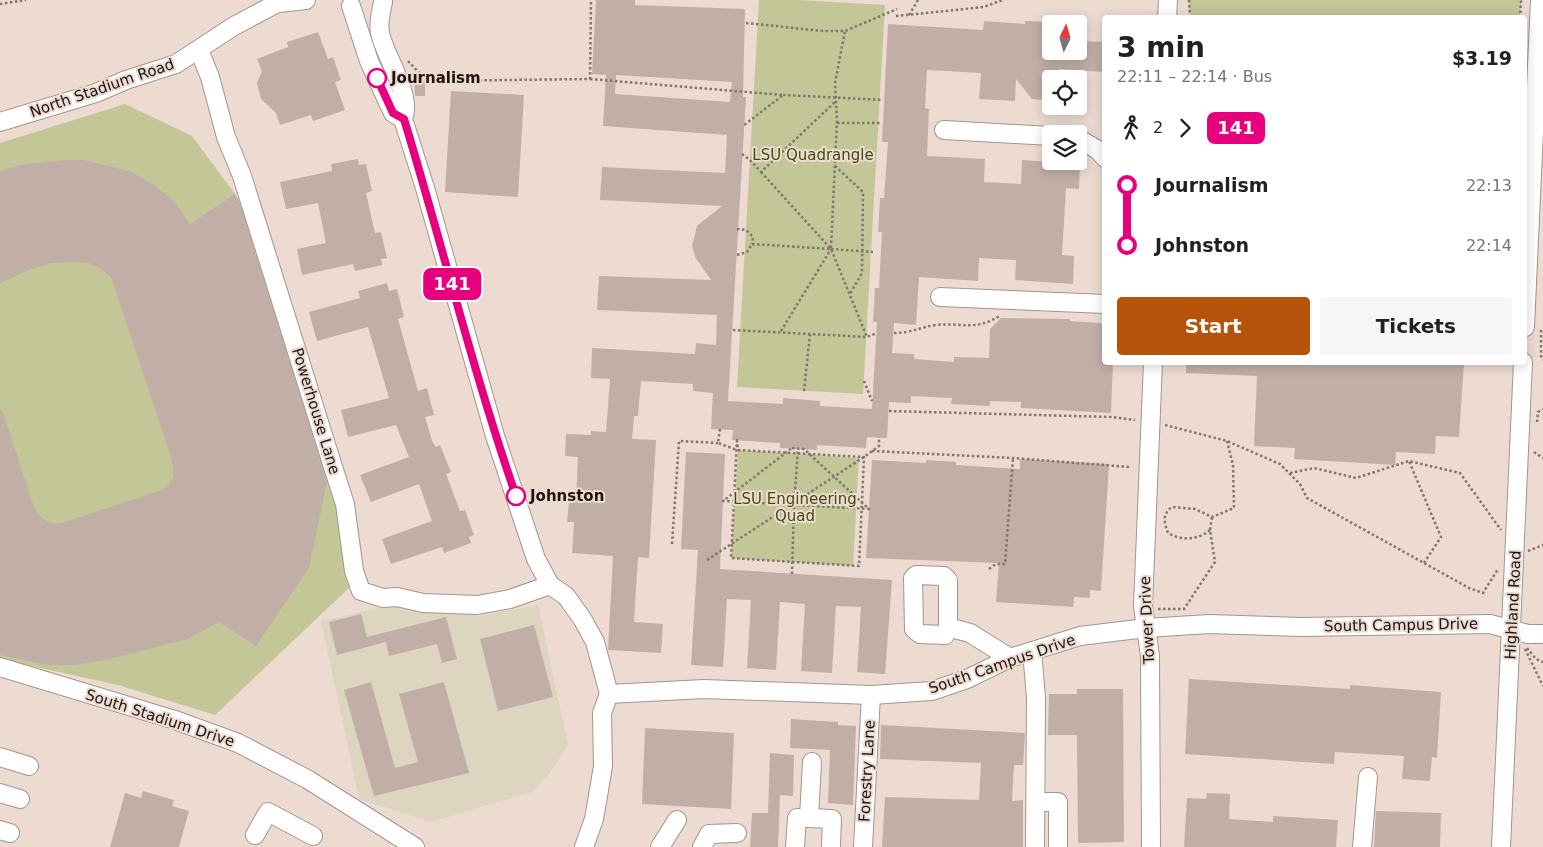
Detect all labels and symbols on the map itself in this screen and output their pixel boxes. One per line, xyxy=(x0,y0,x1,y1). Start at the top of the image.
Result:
north arrow xyxy=(1042,15,1088,60)
street label: North Stadium Road xyxy=(27,55,177,121)
marker: Journalism xyxy=(367,68,387,88)
place label: Journalism xyxy=(390,69,481,87)
park label: LSU Quadrangle xyxy=(752,146,874,164)
line badge: 141 xyxy=(423,268,481,300)
street label: Powerhouse Lane xyxy=(288,346,344,476)
marker: Johnston xyxy=(506,486,526,506)
place label: Johnston xyxy=(529,487,604,505)
park label: LSU Engineering Quad xyxy=(733,490,857,525)
street label: Highland Road xyxy=(1501,550,1525,660)
street label: Tower Drive xyxy=(1136,575,1158,666)
street label: South Campus Drive xyxy=(1324,615,1478,635)
street label: South Campus Drive xyxy=(926,630,1078,698)
street label: South Stadium Drive xyxy=(83,685,237,751)
street label: Forestry Lane xyxy=(855,720,879,822)

